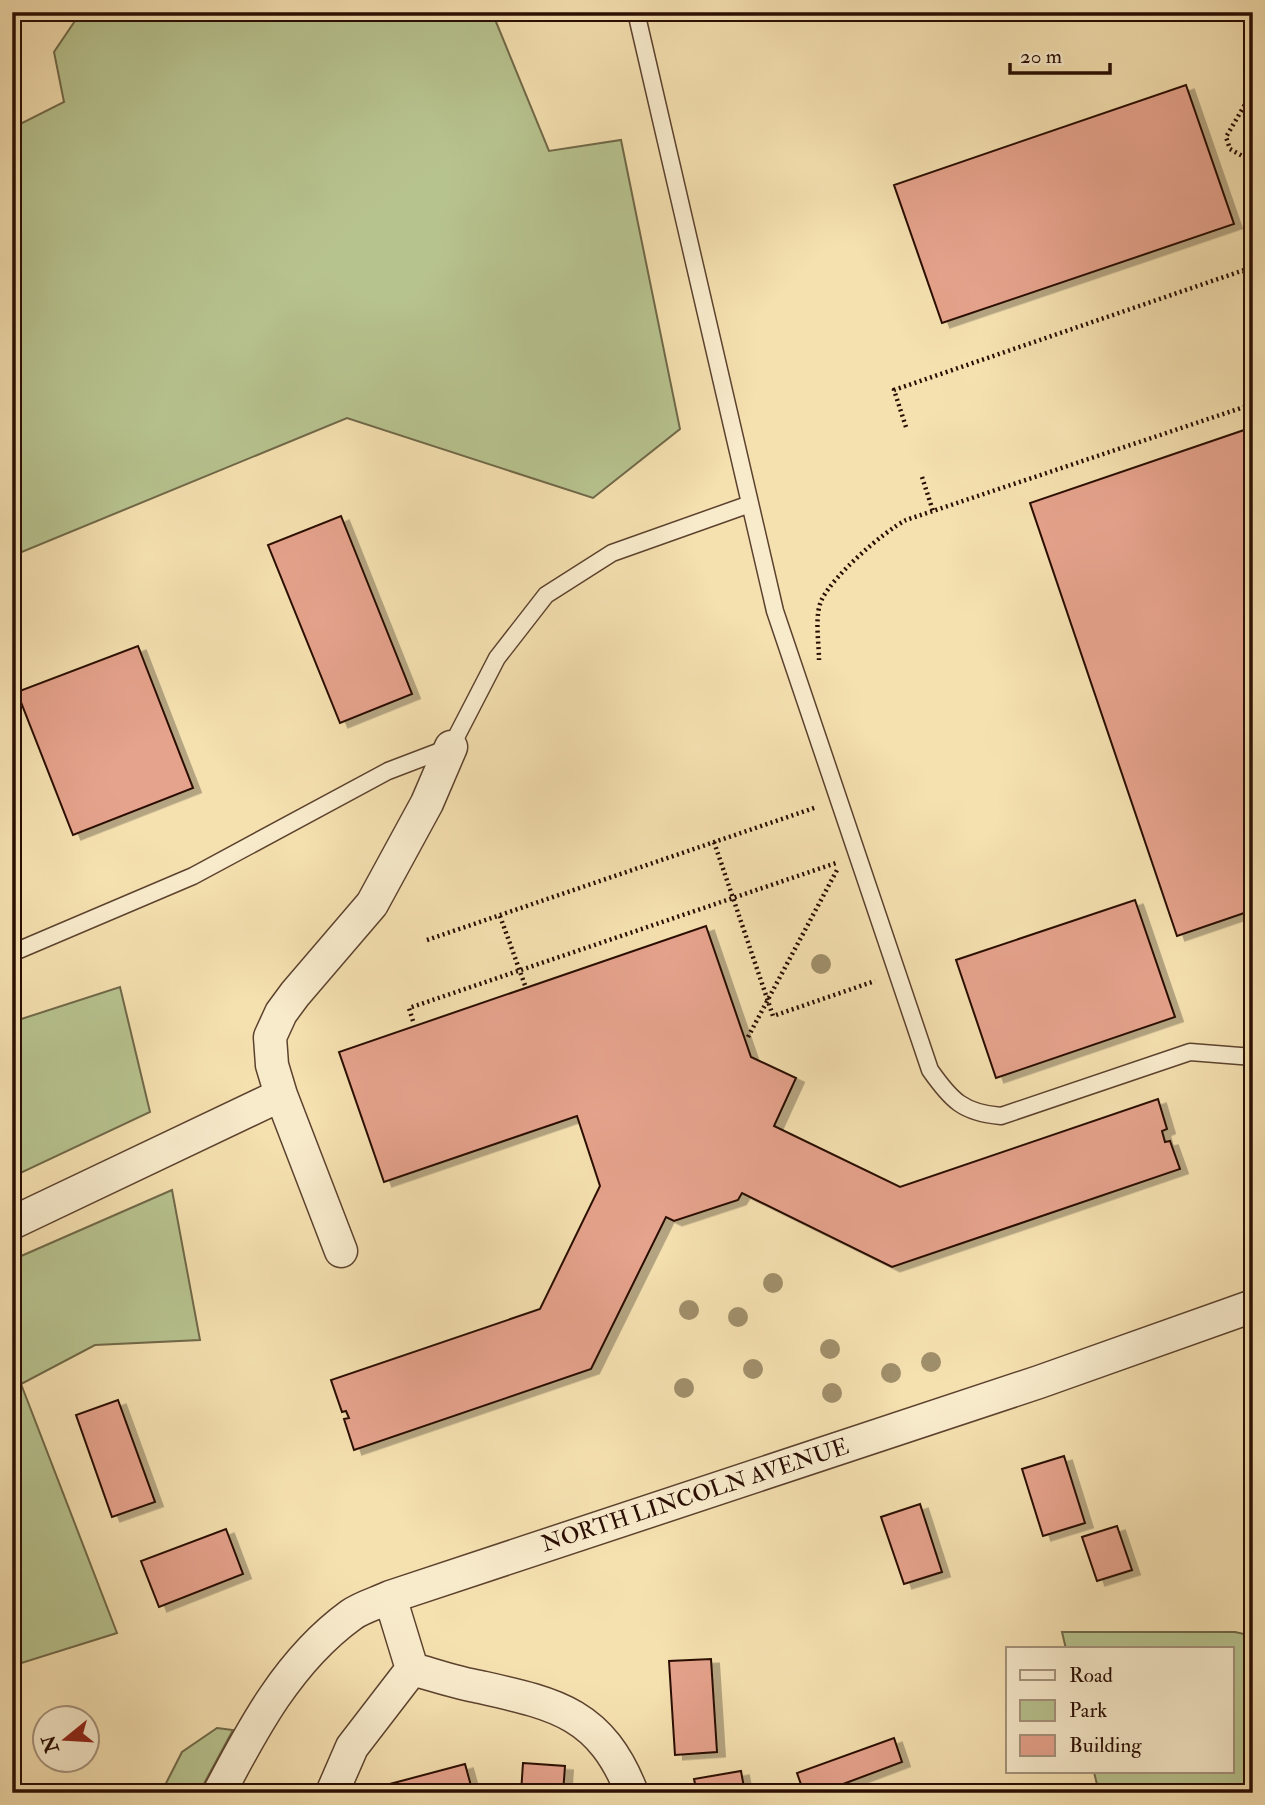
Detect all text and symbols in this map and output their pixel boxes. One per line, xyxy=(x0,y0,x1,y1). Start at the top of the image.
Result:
scale bar xyxy=(1010,32,1109,76)
text: 20 m xyxy=(1020,43,1062,70)
street label: NORTH LINCOLN AVENUE xyxy=(538,1432,852,1558)
legend xyxy=(1006,1647,1234,1773)
text: Road xyxy=(1069,1662,1114,1689)
text: Park xyxy=(1069,1697,1107,1724)
north arrow xyxy=(32,1703,102,1773)
text: N xyxy=(36,1731,65,1757)
text: Building xyxy=(1069,1732,1142,1759)

